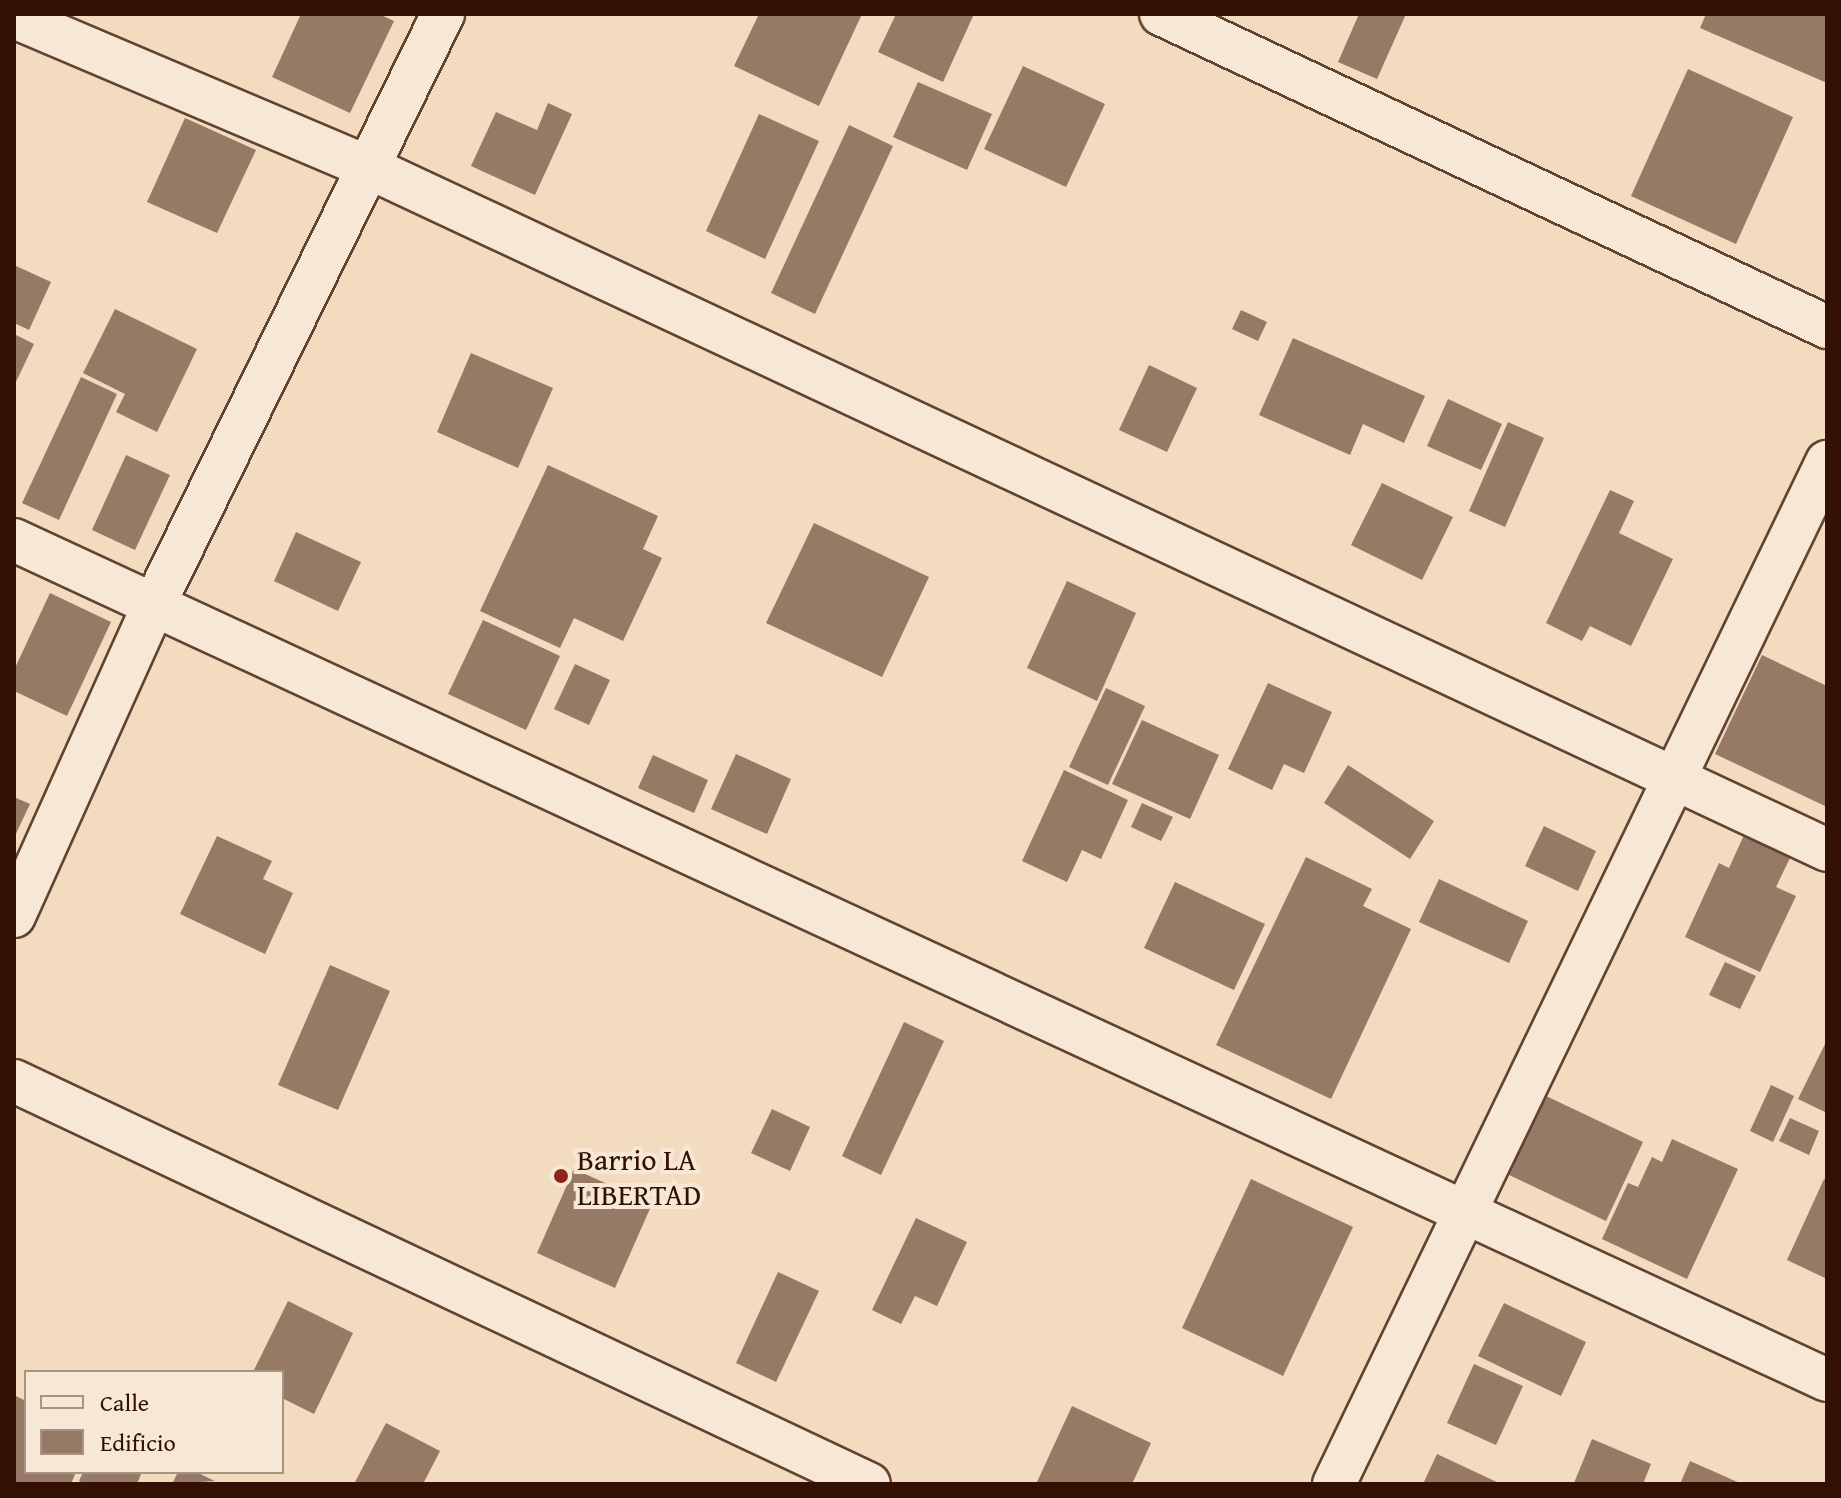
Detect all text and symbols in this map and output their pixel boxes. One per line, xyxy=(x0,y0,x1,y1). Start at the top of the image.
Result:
place label: Barrio LA LIBERTAD xyxy=(577,1141,701,1212)
marker: Barrio LA LIBERTAD xyxy=(552,1167,570,1185)
legend xyxy=(24,1370,284,1474)
text: Calle xyxy=(100,1385,149,1420)
text: Edificio xyxy=(100,1425,176,1460)

